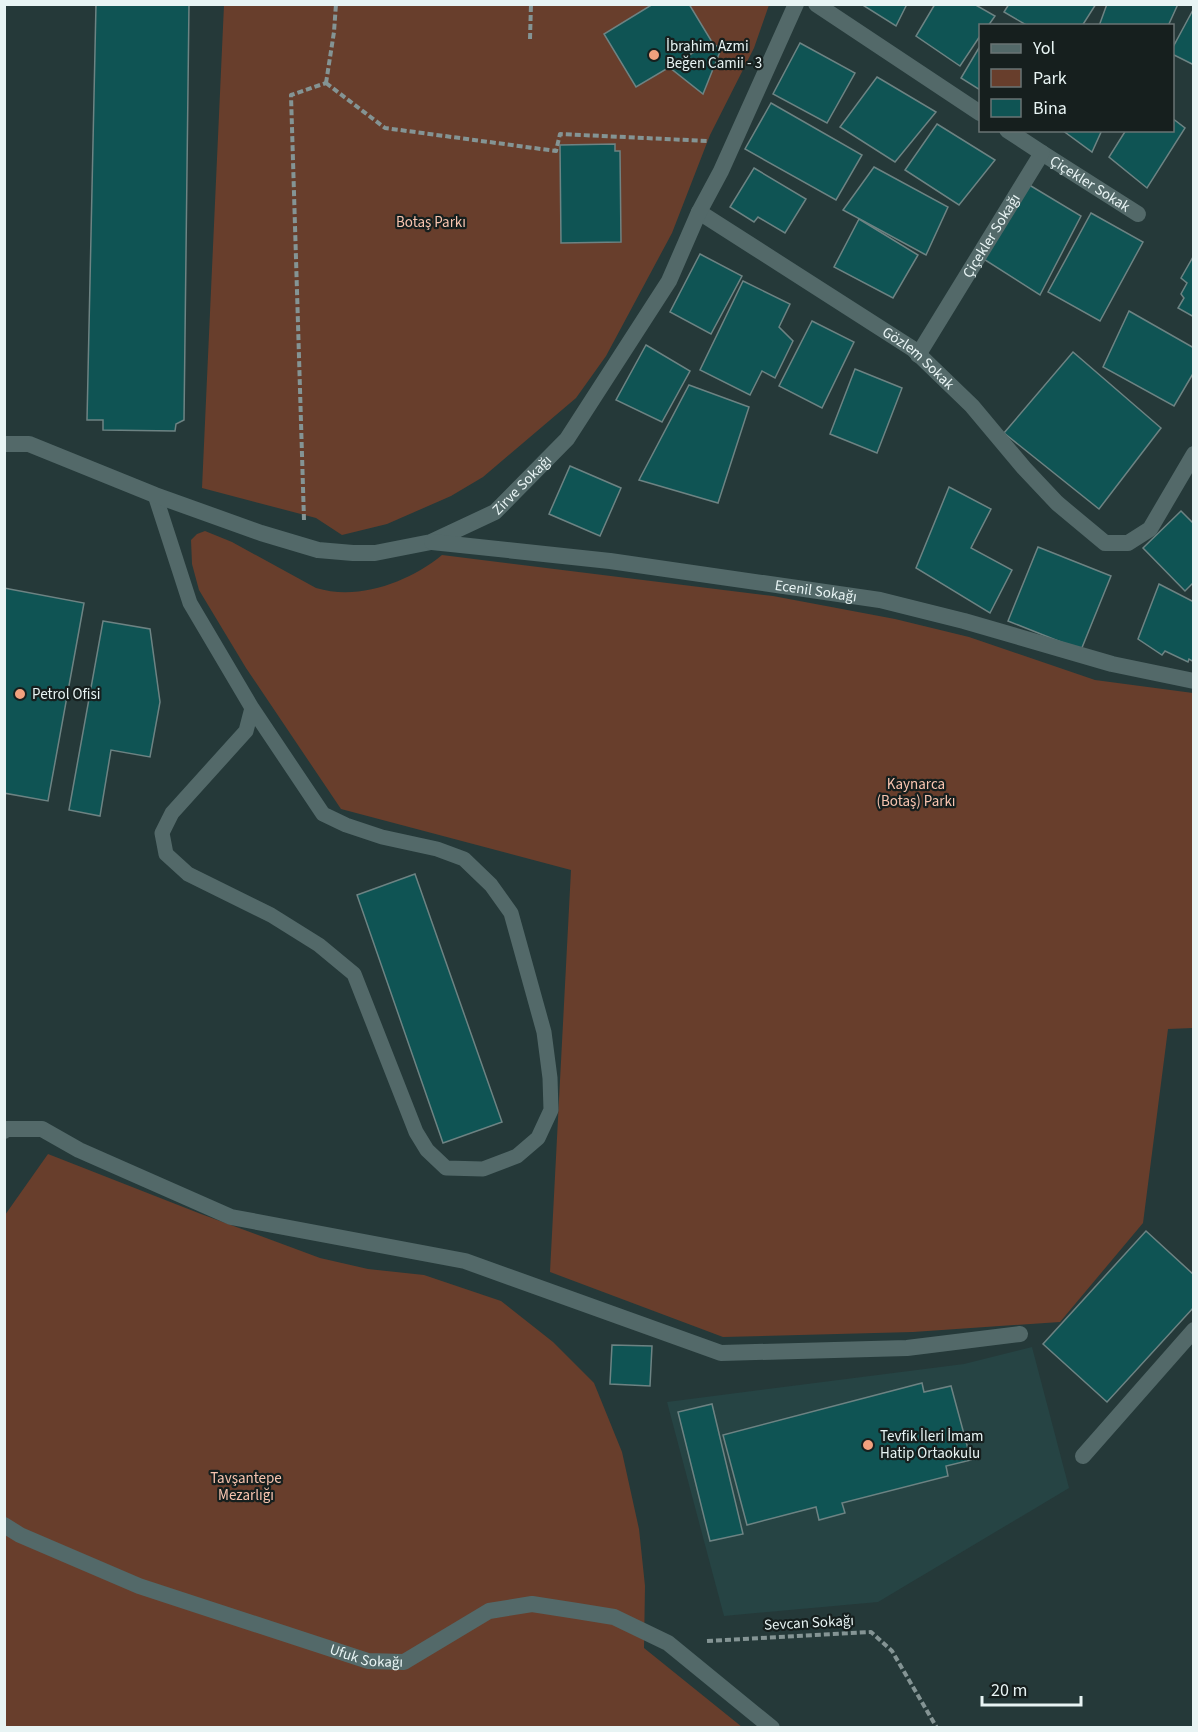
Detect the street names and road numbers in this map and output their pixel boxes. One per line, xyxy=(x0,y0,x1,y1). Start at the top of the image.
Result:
street label: Çiçekler Sokak xyxy=(1046,150,1135,217)
street label: Çiçekler Sokağı xyxy=(957,189,1025,282)
street label: Gözlem Sokak xyxy=(878,322,960,395)
street label: Zirve Sokağı xyxy=(487,450,556,520)
street label: Ecenil Sokağı xyxy=(773,574,858,607)
street label: Sevcan Sokağı xyxy=(763,1610,855,1636)
street label: Ufuk Sokağı xyxy=(327,1639,403,1672)

